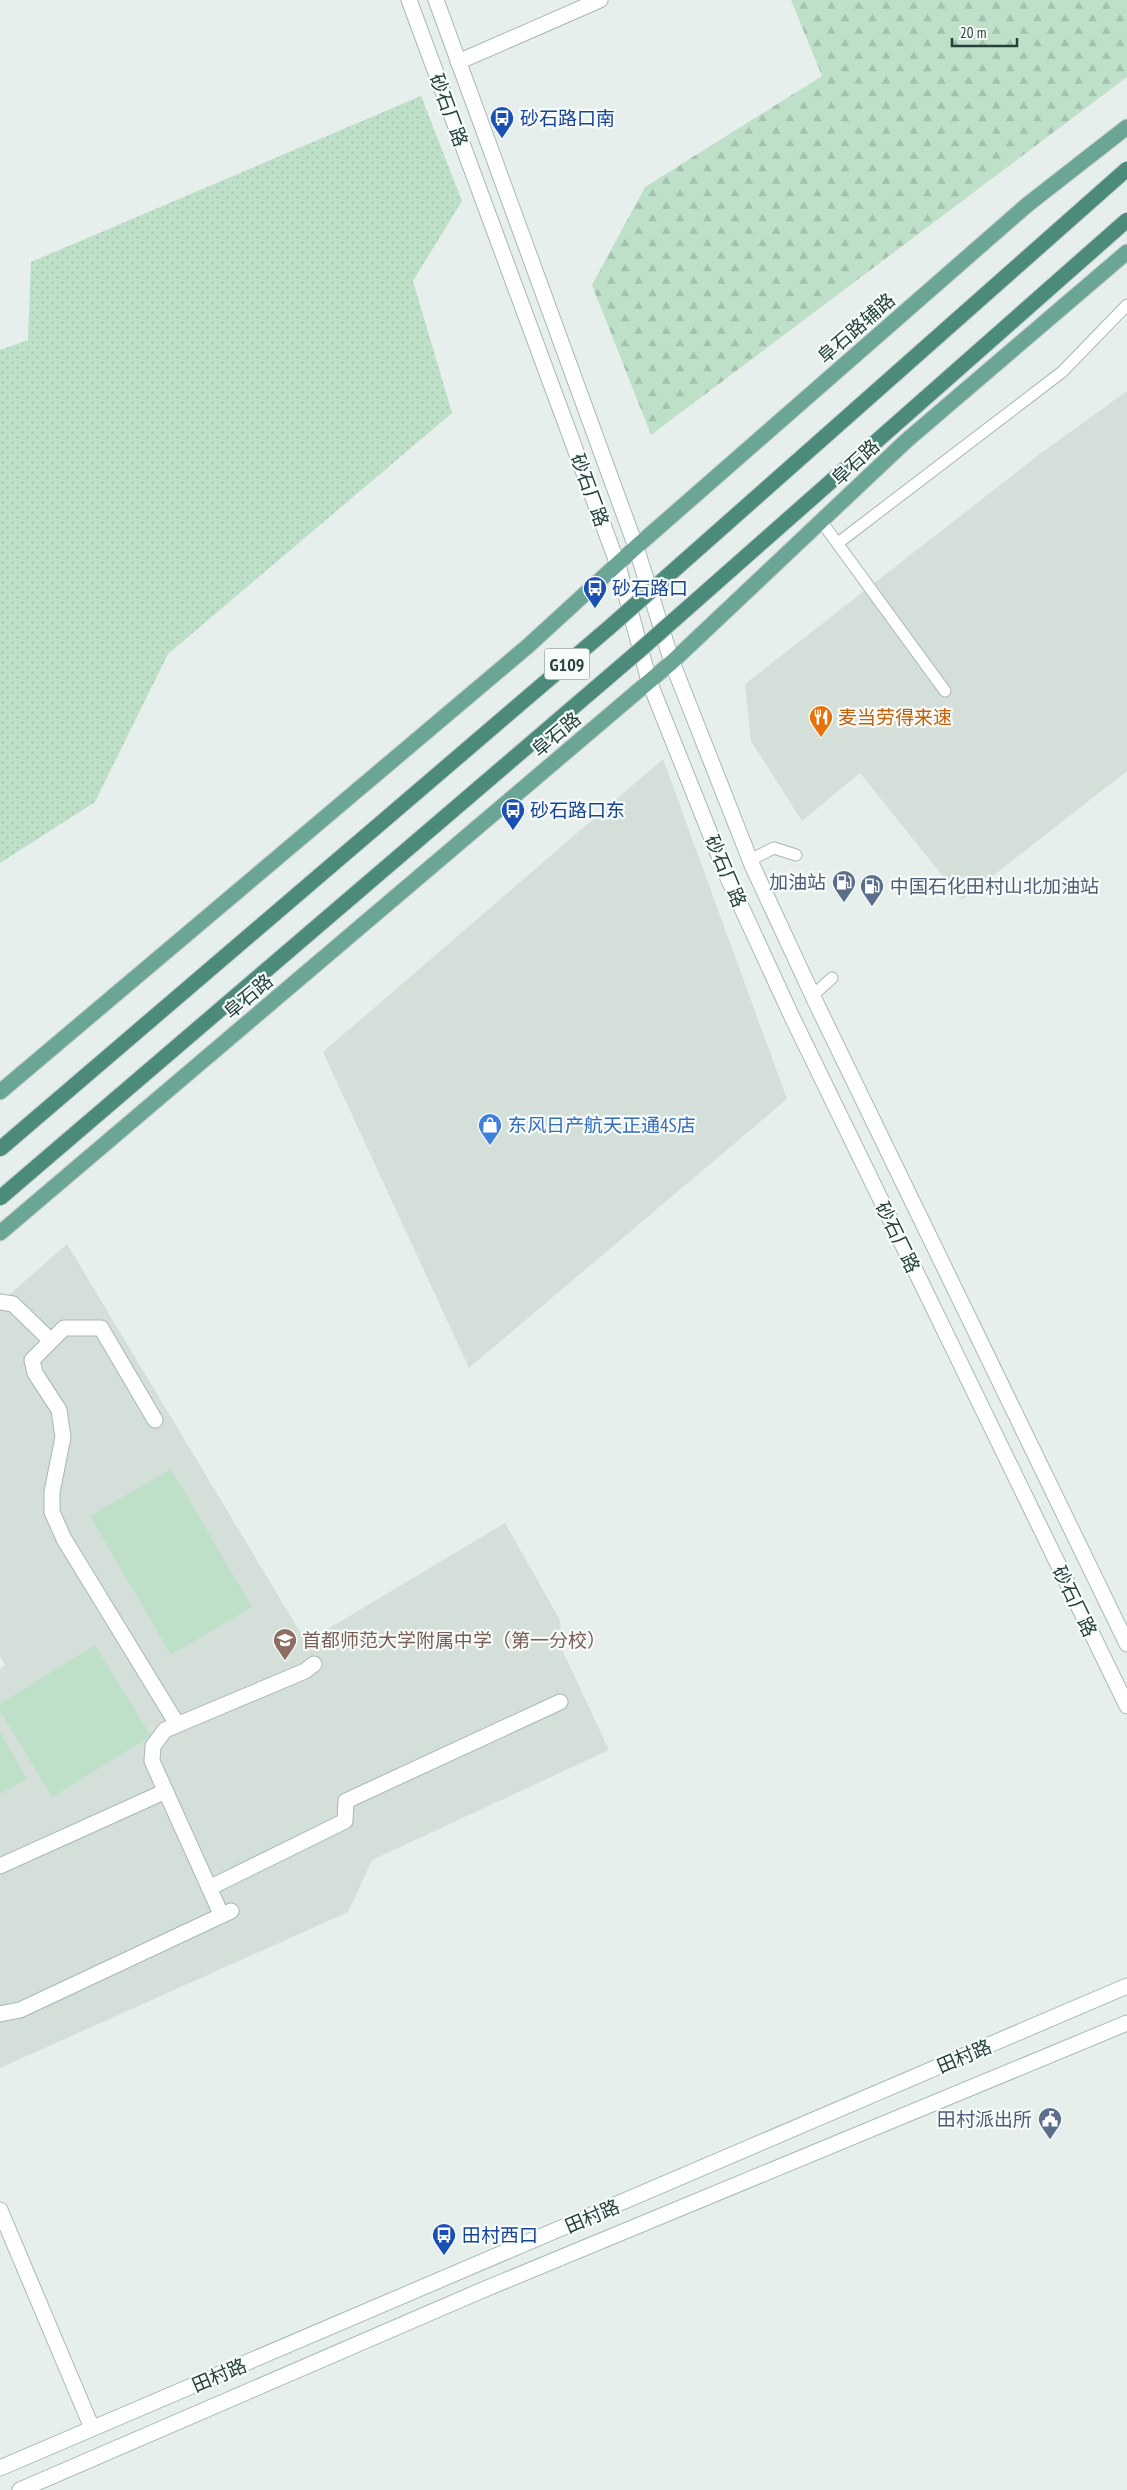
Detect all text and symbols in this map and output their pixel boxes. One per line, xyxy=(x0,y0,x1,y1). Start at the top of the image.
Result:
scale bar xyxy=(952,15,1017,47)
text: 20 m xyxy=(960,23,986,42)
street label: 砂石厂路 xyxy=(425,70,473,150)
bus stop icon: 砂石路口南 xyxy=(489,105,515,139)
place label: 砂石路口南 xyxy=(520,106,615,130)
street label: 阜石路辅路 xyxy=(812,288,900,368)
street label: 阜石路 xyxy=(826,434,884,490)
street label: 砂石厂路 xyxy=(566,450,614,530)
bus stop icon: 砂石路口 xyxy=(582,575,608,609)
place label: 砂石路口 xyxy=(612,576,688,600)
road number: G109 xyxy=(544,649,590,680)
restaurant icon: 麦当劳得来速 xyxy=(808,704,834,738)
place label: 麦当劳得来速 xyxy=(838,705,952,729)
street label: 阜石路 xyxy=(526,706,586,762)
bus stop icon: 砂石路口东 xyxy=(500,797,526,831)
place label: 砂石路口东 xyxy=(530,798,625,822)
street label: 砂石厂路 xyxy=(700,831,752,911)
fuel station icon: 加油站 xyxy=(831,869,857,903)
place label: 加油站 xyxy=(769,870,826,894)
fuel station icon: 中国石化田村山北加油站 xyxy=(859,873,885,907)
place label: 中国石化田村山北加油站 xyxy=(890,874,1099,898)
street label: 阜石路 xyxy=(218,968,278,1024)
shop icon: 东风日产航天正通4S店 xyxy=(477,1112,503,1146)
place label: 东风日产航天正通4S店 xyxy=(508,1113,696,1137)
street label: 砂石厂路 xyxy=(871,1198,925,1276)
street label: 砂石厂路 xyxy=(1048,1562,1102,1640)
school or university icon: 首都师范大学附属中学（第一分校） xyxy=(272,1627,298,1661)
place label: 首都师范大学附属中学（第一分校） xyxy=(302,1628,606,1652)
street label: 田村路 xyxy=(933,2034,995,2078)
public building icon: 田村派出所 xyxy=(1037,2106,1063,2140)
place label: 田村派出所 xyxy=(937,2107,1032,2131)
street label: 田村路 xyxy=(561,2194,623,2238)
bus stop icon: 田村西口 xyxy=(431,2222,457,2256)
place label: 田村西口 xyxy=(462,2223,538,2247)
street label: 田村路 xyxy=(188,2353,250,2397)

